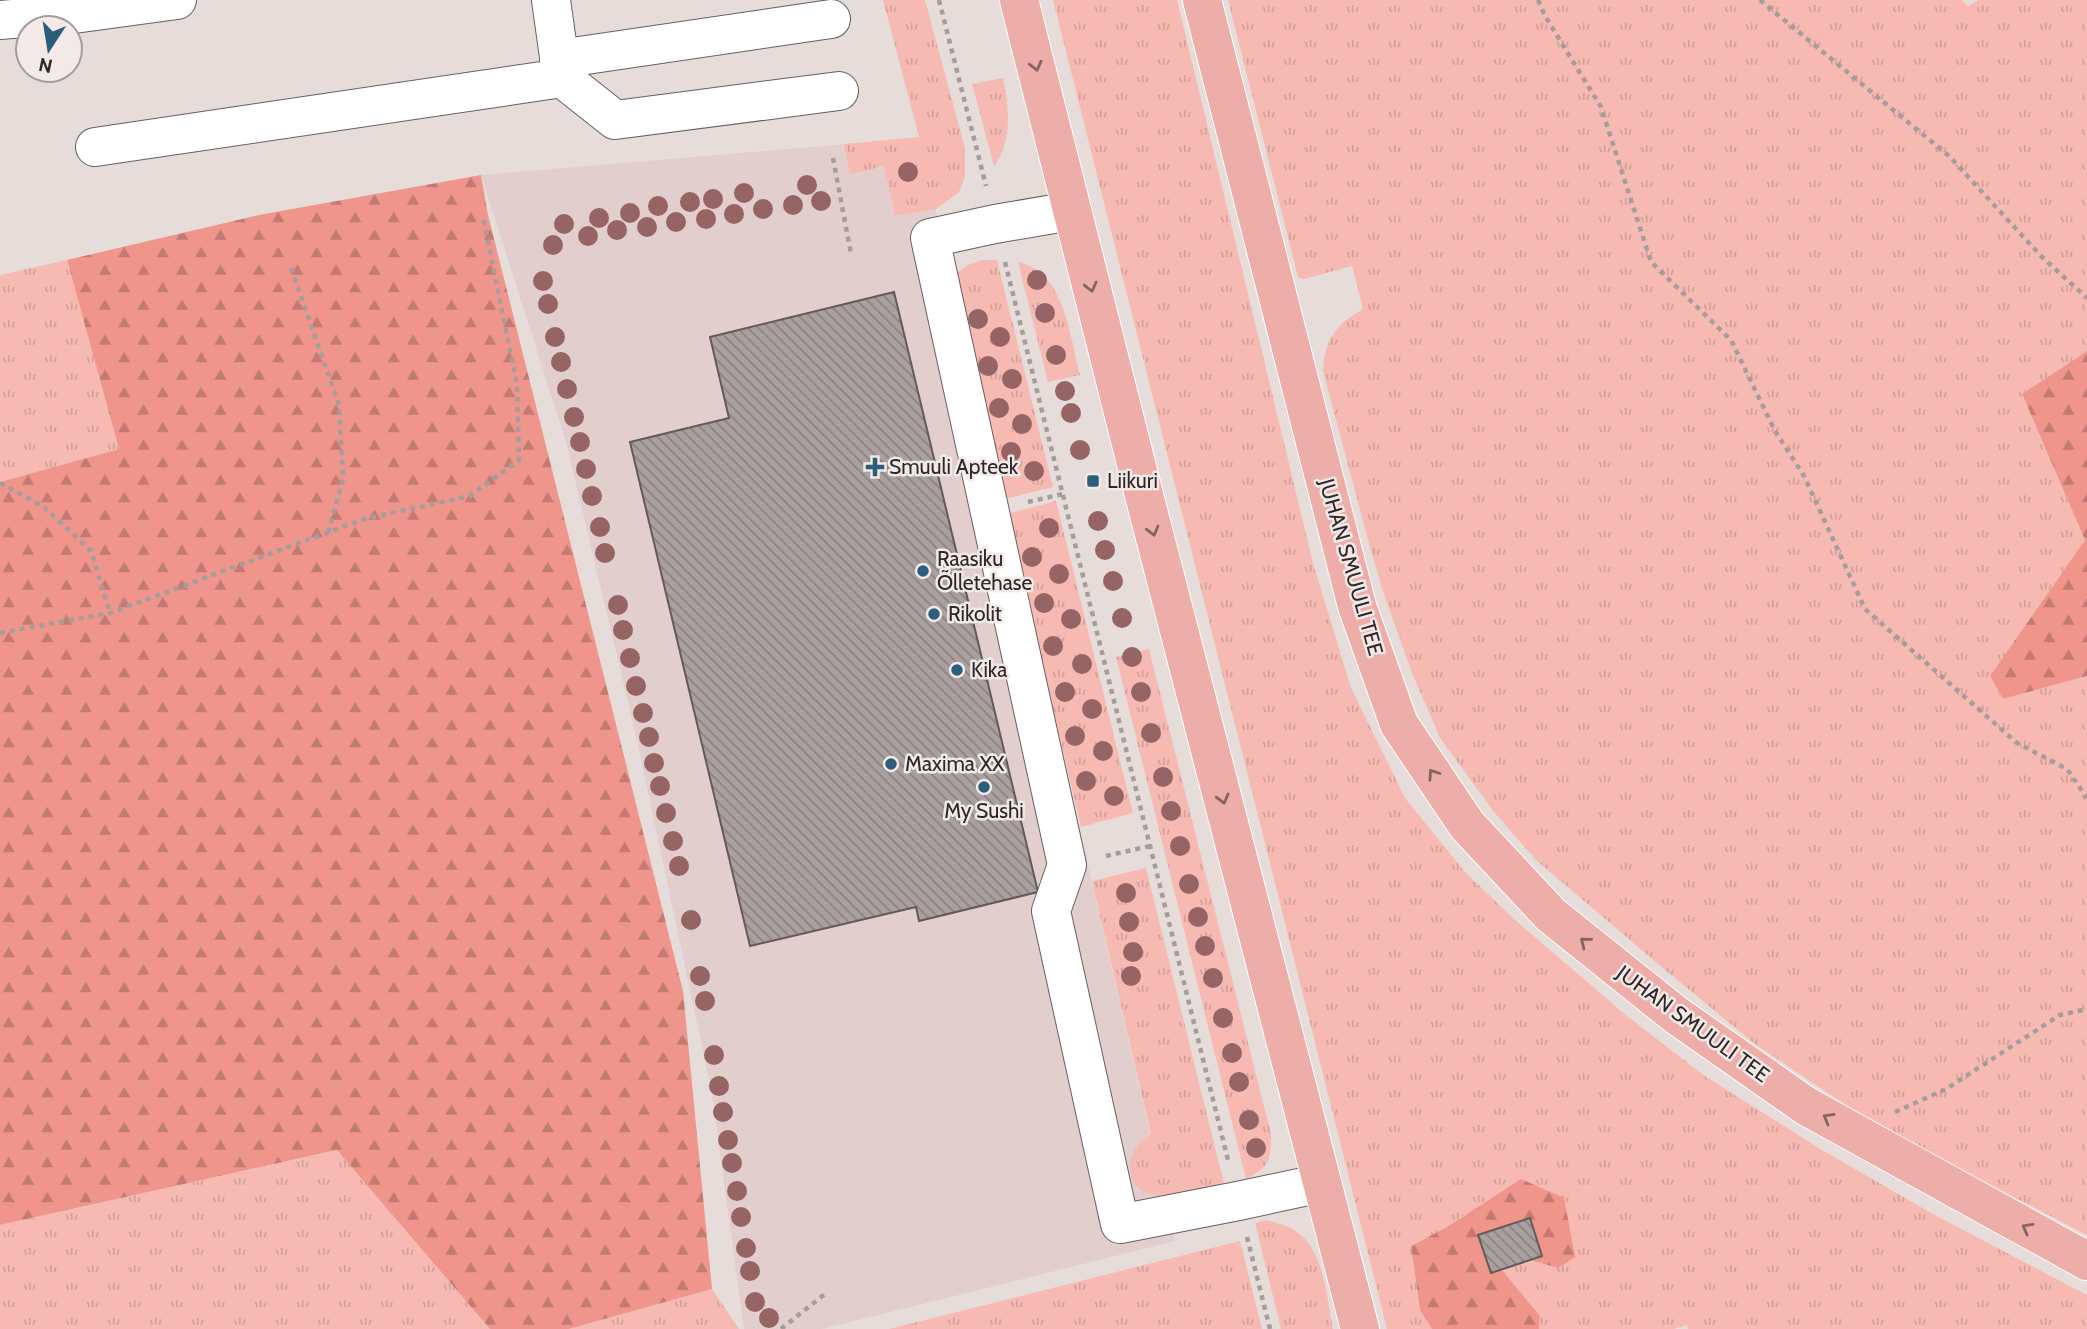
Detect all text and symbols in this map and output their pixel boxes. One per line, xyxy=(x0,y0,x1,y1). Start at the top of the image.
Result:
north arrow xyxy=(14,14,84,84)
text: N xyxy=(37,52,55,78)
one-way arrow xyxy=(1027,60,1042,72)
one-way arrow xyxy=(1083,281,1097,293)
place label: Smuuli Apteek xyxy=(889,454,1019,479)
marker: Smuuli Apteek xyxy=(867,459,883,475)
place label: Liikuri xyxy=(1107,468,1158,493)
marker: Liikuri xyxy=(1085,473,1101,489)
street label: JUHAN SMUULI TEE xyxy=(1314,475,1389,658)
one-way arrow xyxy=(1145,525,1159,537)
place label: Raasiku Õlletehase xyxy=(937,546,1033,595)
marker: Raasiku Õlletehase xyxy=(915,563,931,579)
place label: Rikolit xyxy=(948,601,1002,626)
marker: Rikolit xyxy=(926,606,942,622)
place label: Kika xyxy=(971,657,1007,682)
marker: Kika xyxy=(949,662,965,678)
place label: Maxima XX xyxy=(905,751,1005,776)
marker: Maxima XX xyxy=(883,756,899,772)
one-way arrow xyxy=(1428,769,1441,782)
marker: My Sushi xyxy=(976,779,992,795)
one-way arrow xyxy=(1215,793,1229,805)
place label: My Sushi xyxy=(944,798,1024,823)
one-way arrow xyxy=(1580,937,1592,950)
street label: JUHAN SMUULI TEE xyxy=(1611,959,1774,1087)
one-way arrow xyxy=(1823,1113,1835,1126)
one-way arrow xyxy=(2022,1223,2034,1236)

